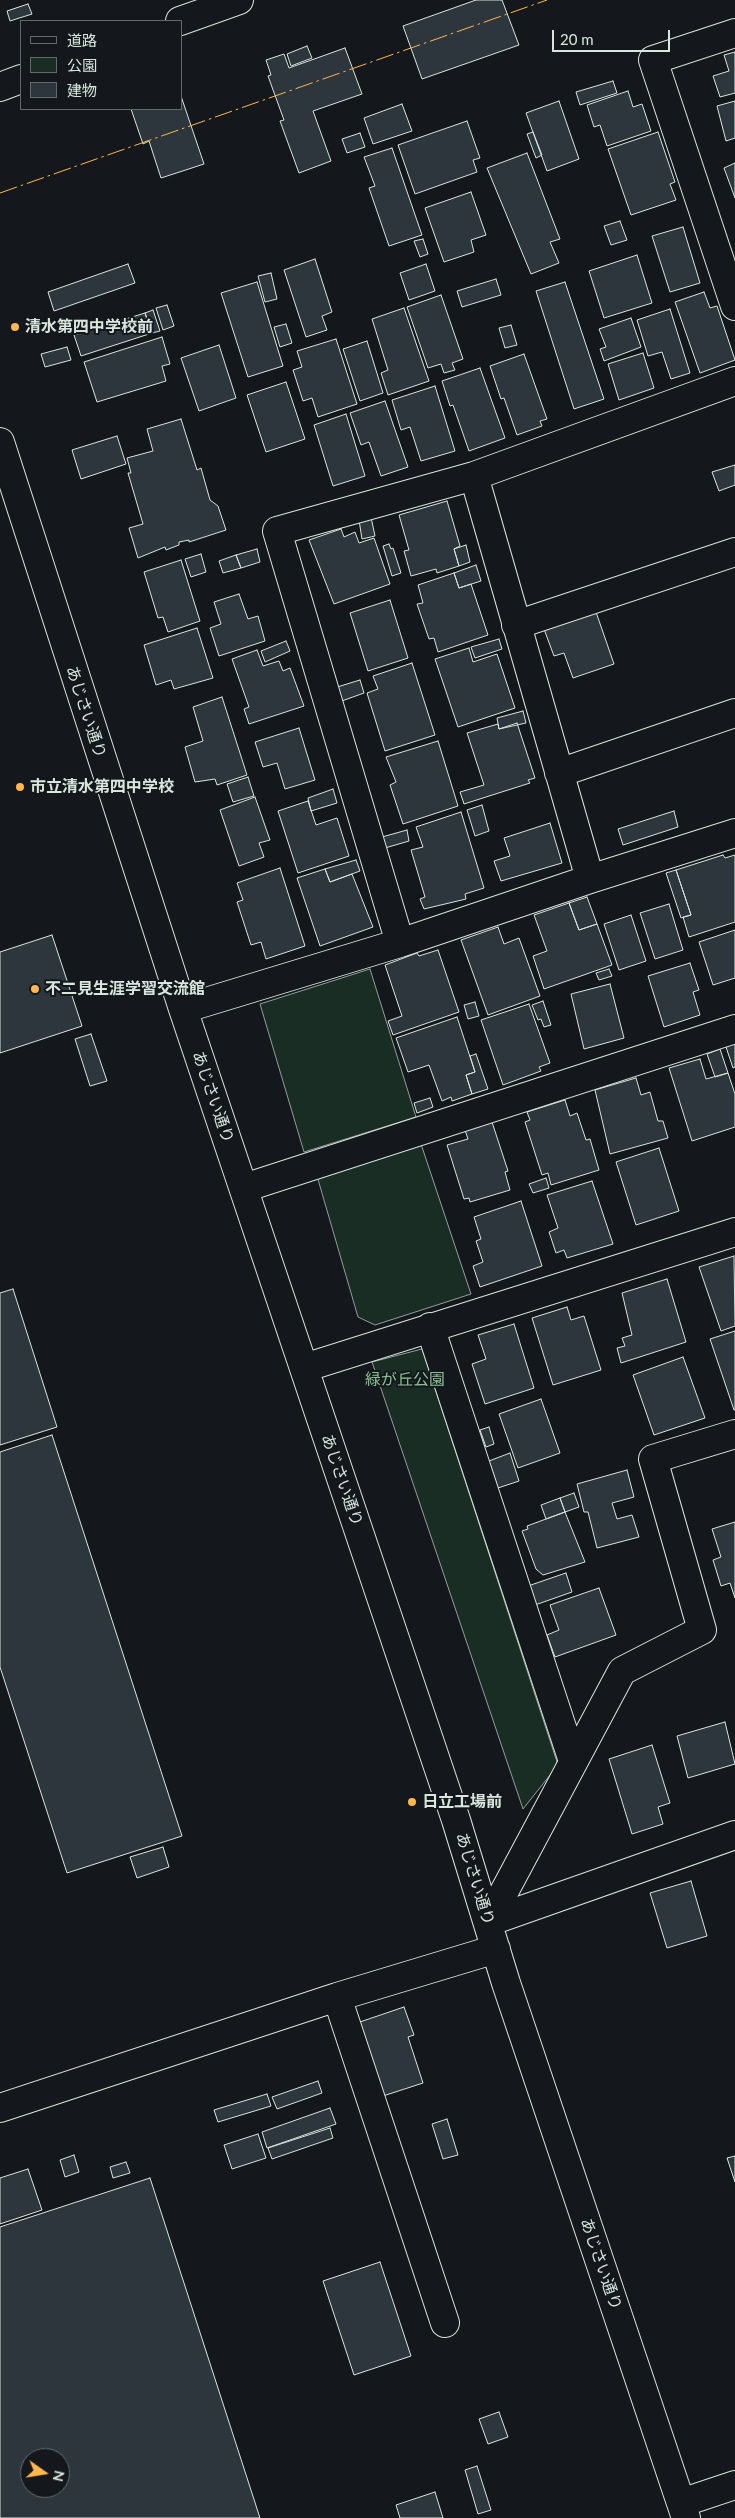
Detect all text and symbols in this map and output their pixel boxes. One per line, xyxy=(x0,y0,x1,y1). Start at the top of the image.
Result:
legend xyxy=(20,20,182,110)
scale bar xyxy=(555,20,672,52)
text: 20 m xyxy=(560,30,594,48)
text: 道路 xyxy=(67,31,97,49)
text: 公園 xyxy=(67,56,97,74)
text: 建物 xyxy=(67,81,97,99)
place label: 清水第四中学校前 xyxy=(25,317,153,337)
marker: 清水第四中学校前 xyxy=(9,321,21,333)
street label: あじさい通り xyxy=(62,663,110,761)
place label: 市立清水第四中学校 xyxy=(30,777,174,797)
marker: 市立清水第四中学校 xyxy=(14,781,26,793)
place label: 不二見生涯学習交流館 xyxy=(45,979,205,999)
marker: 不二見生涯学習交流館 xyxy=(29,983,41,995)
street label: あじさい通り xyxy=(188,1048,238,1146)
park label: 緑が丘公園 xyxy=(365,1370,445,1390)
street label: あじさい通り xyxy=(317,1431,367,1529)
place label: 日立工場前 xyxy=(422,1792,502,1812)
marker: 日立工場前 xyxy=(406,1796,418,1808)
street label: あじさい通り xyxy=(452,1830,498,1928)
street label: あじさい通り xyxy=(576,2215,626,2313)
north arrow xyxy=(20,2448,70,2498)
text: N xyxy=(50,2469,69,2483)

